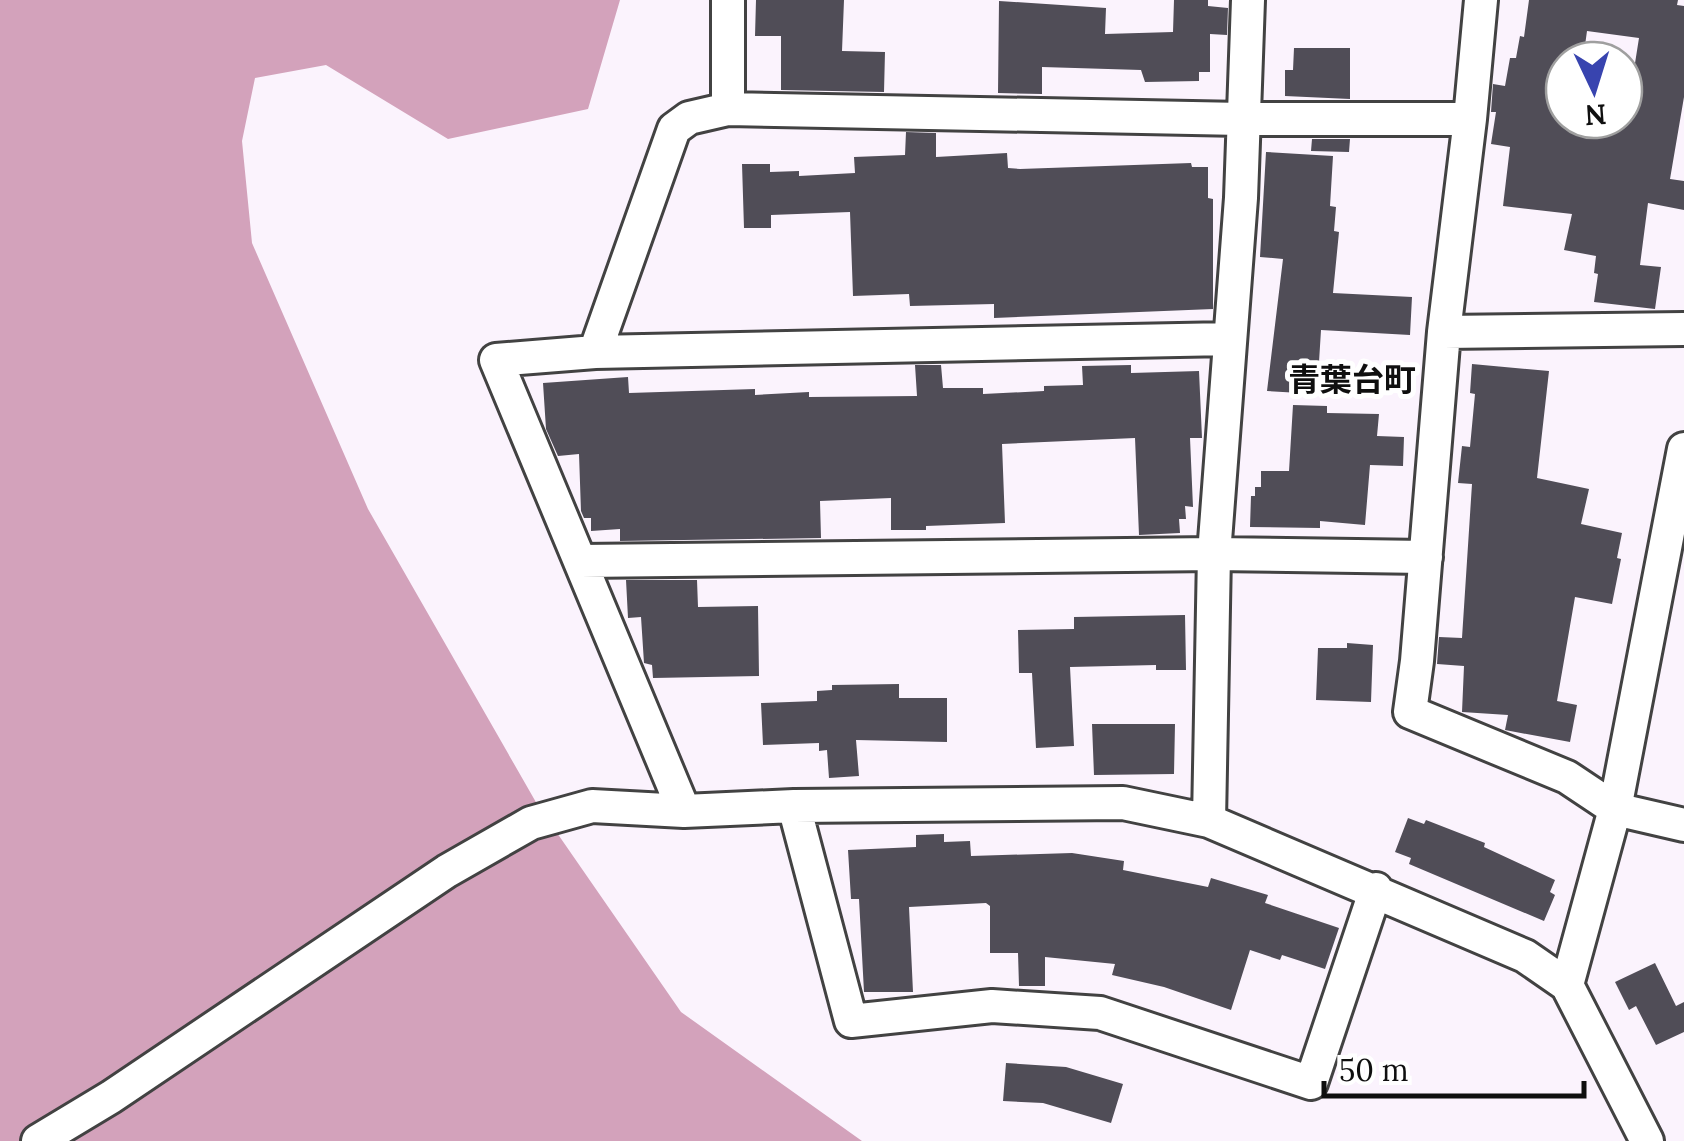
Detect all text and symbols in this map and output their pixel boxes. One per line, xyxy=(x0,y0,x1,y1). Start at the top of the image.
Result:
north arrow xyxy=(1544,40,1644,140)
text: N xyxy=(1584,96,1608,134)
district label: 青葉台町 xyxy=(1288,359,1416,400)
scale bar xyxy=(1324,1036,1584,1098)
text: 50 m xyxy=(1339,1051,1409,1089)

